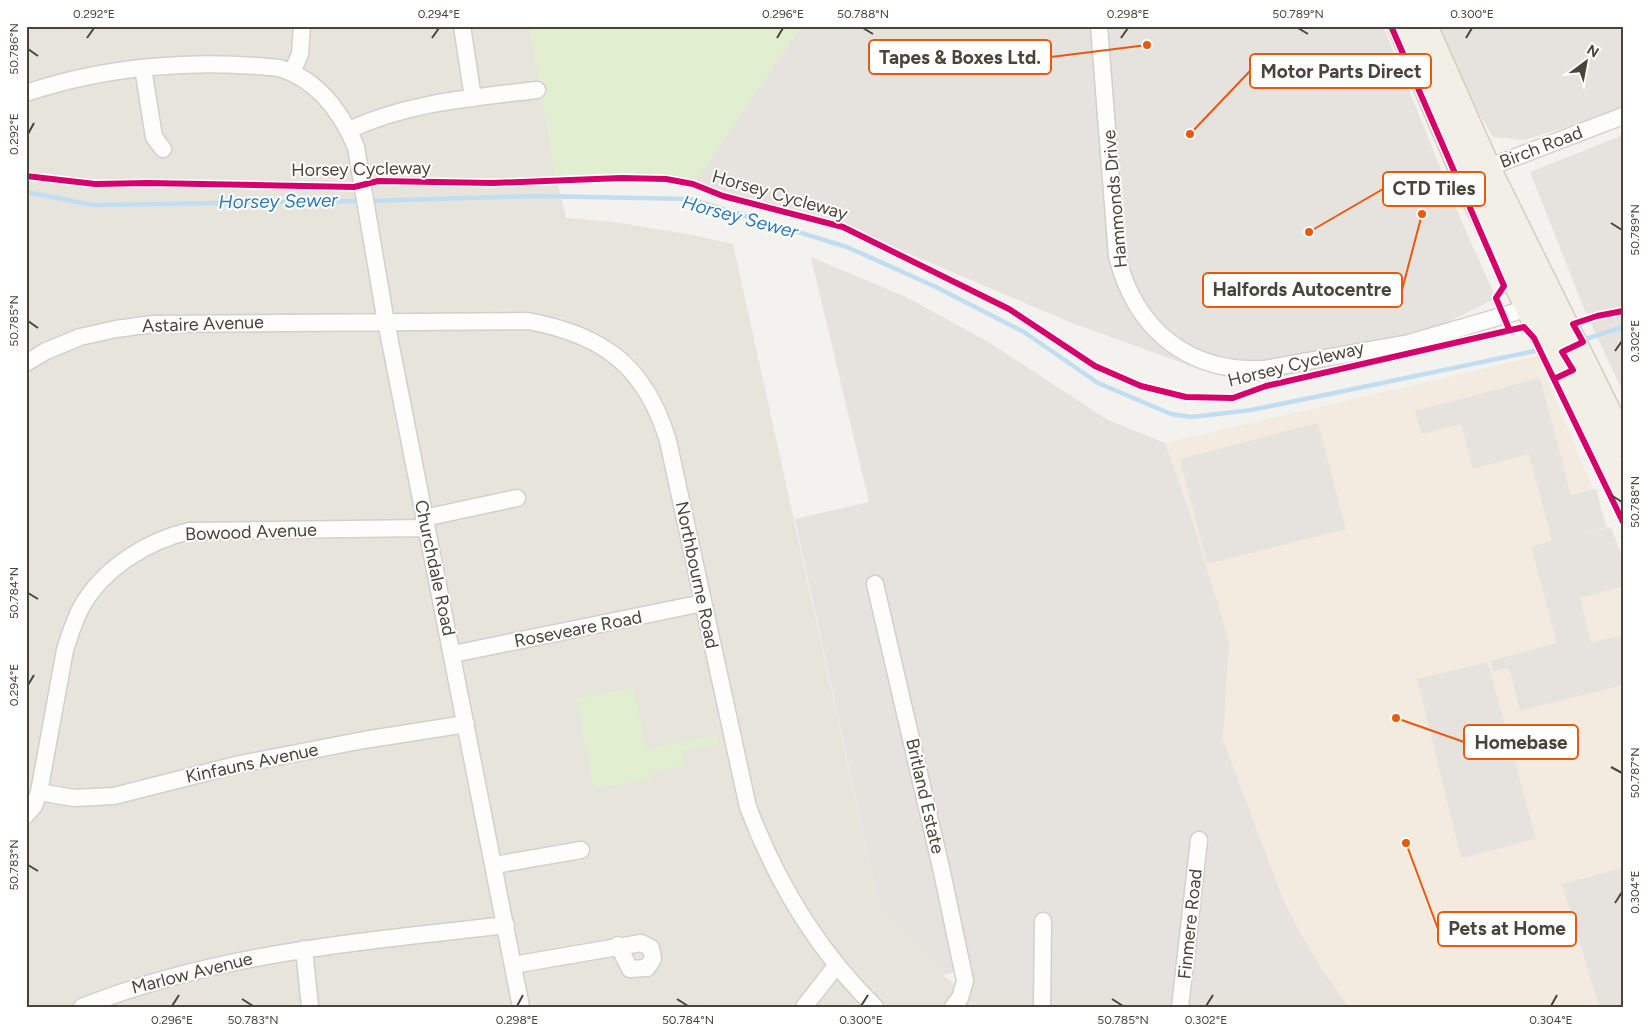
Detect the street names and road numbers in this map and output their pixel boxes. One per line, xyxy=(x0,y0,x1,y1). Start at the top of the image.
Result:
street label: Birch Road xyxy=(1496,121,1586,173)
street label: Hammonds Drive xyxy=(1098,129,1132,269)
street label: Horsey Cycleway xyxy=(291,157,432,181)
street label: Horsey Cycleway xyxy=(710,165,851,225)
street label: Astaire Avenue xyxy=(142,311,264,337)
street label: Horsey Cycleway xyxy=(1225,336,1367,392)
street label: Churchdale Road xyxy=(410,498,460,638)
street label: Northbourne Road xyxy=(671,499,723,651)
street label: Bowood Avenue xyxy=(185,519,317,545)
street label: Roseveare Road xyxy=(512,606,644,652)
street label: Britland Estate xyxy=(901,736,949,856)
street label: Kinfauns Avenue xyxy=(184,738,320,788)
street label: Finmere Road xyxy=(1173,868,1207,980)
street label: Marlow Avenue xyxy=(129,947,255,999)

